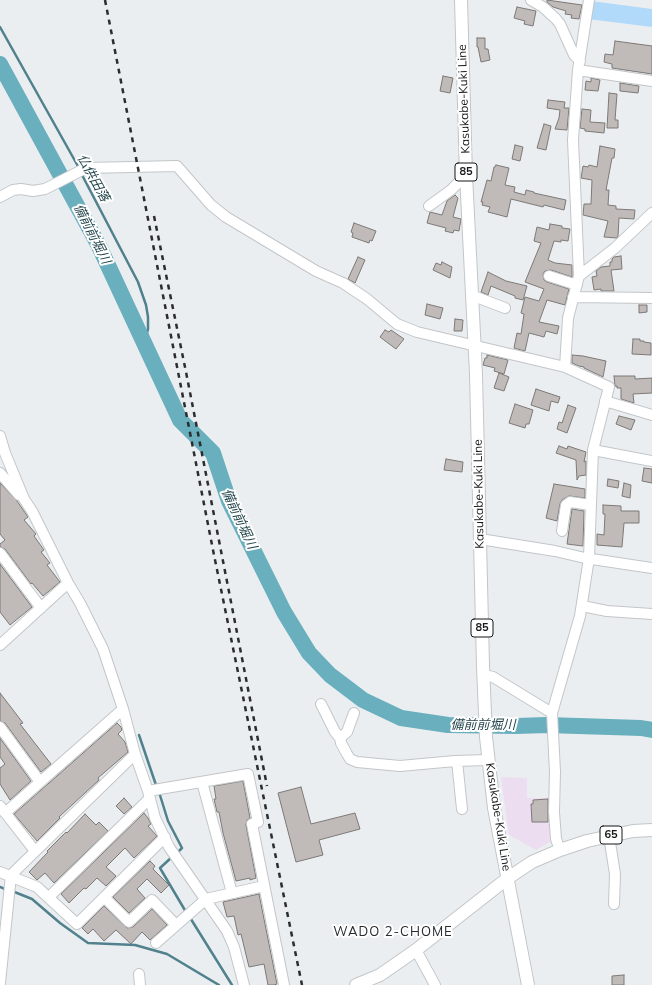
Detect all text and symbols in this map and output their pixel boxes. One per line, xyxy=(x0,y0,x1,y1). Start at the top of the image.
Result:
street label: Kasukabe-Kuki Line xyxy=(455,44,473,154)
water label: 仏供田落 xyxy=(74,151,112,205)
road number: 85 xyxy=(455,163,477,181)
water label: 備前前堀川 xyxy=(70,202,114,266)
street label: Kasukabe-Kuki Line xyxy=(471,439,487,549)
water label: 備前前堀川 xyxy=(218,486,260,552)
road number: 85 xyxy=(471,619,493,637)
water label: 備前前堀川 xyxy=(451,717,515,733)
street label: Kasukabe-Kuki Line xyxy=(482,762,514,872)
road number: 65 xyxy=(600,826,622,844)
district label: WADO 2-CHOME xyxy=(333,924,453,940)

